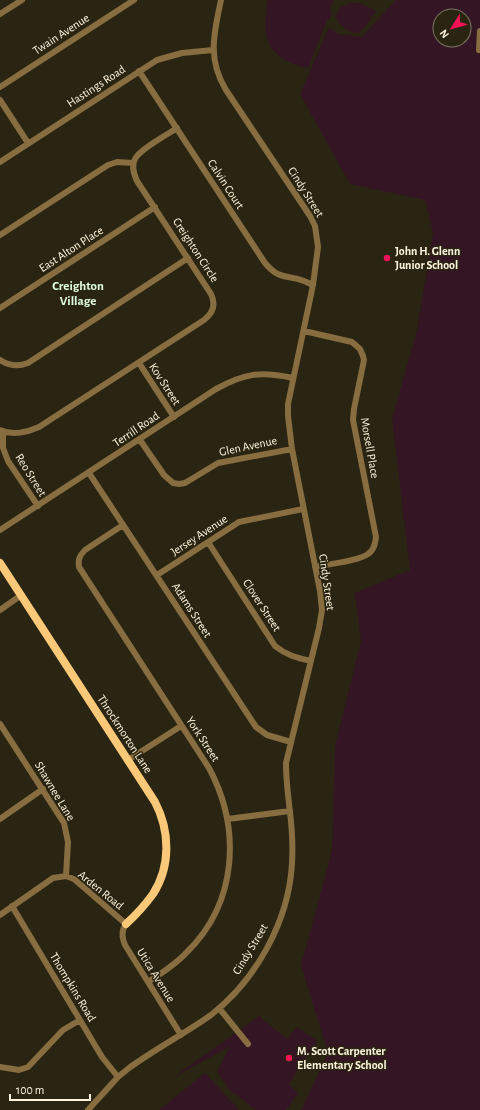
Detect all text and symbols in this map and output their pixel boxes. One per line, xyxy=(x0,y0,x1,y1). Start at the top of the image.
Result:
north arrow xyxy=(432,8,472,48)
street label: Twain Avenue xyxy=(31,11,91,57)
text: N xyxy=(438,27,451,40)
street label: Hastings Road xyxy=(65,63,127,109)
street label: Calvin Court xyxy=(206,157,247,211)
street label: Cindy Street xyxy=(285,165,326,220)
street label: Creighton Circle xyxy=(171,216,221,284)
street label: East Alton Place xyxy=(37,224,105,274)
place label: John H. Glenn Junior School xyxy=(395,245,460,271)
marker: John H. Glenn Junior School xyxy=(382,253,392,263)
district label: Creighton Village xyxy=(52,280,104,308)
street label: Kov Street xyxy=(147,361,183,407)
street label: Terrill Road xyxy=(111,409,161,449)
street label: Morsell Place xyxy=(359,417,381,479)
street label: Glen Avenue xyxy=(218,434,278,458)
street label: Reo Street xyxy=(13,452,49,499)
street label: Jersey Avenue xyxy=(168,512,230,559)
street label: Cindy Street xyxy=(316,553,337,611)
street label: Clover Street xyxy=(241,577,283,633)
street label: Adams Street xyxy=(170,580,214,640)
street label: Throckmorton Lane xyxy=(95,693,155,775)
street label: York Street xyxy=(184,714,222,764)
street label: Shawnee Lane xyxy=(33,759,77,823)
street label: Arden Road xyxy=(76,868,126,912)
street label: Cindy Street xyxy=(230,921,271,977)
street label: Utica Avenue xyxy=(135,946,177,1004)
street label: Thompkins Road xyxy=(48,950,98,1024)
place label: M. Scott Carpenter Elementary School xyxy=(297,1045,387,1072)
marker: M. Scott Carpenter Elementary School xyxy=(284,1053,294,1063)
scale bar xyxy=(10,1076,90,1102)
text: 100 m xyxy=(16,1084,44,1096)

